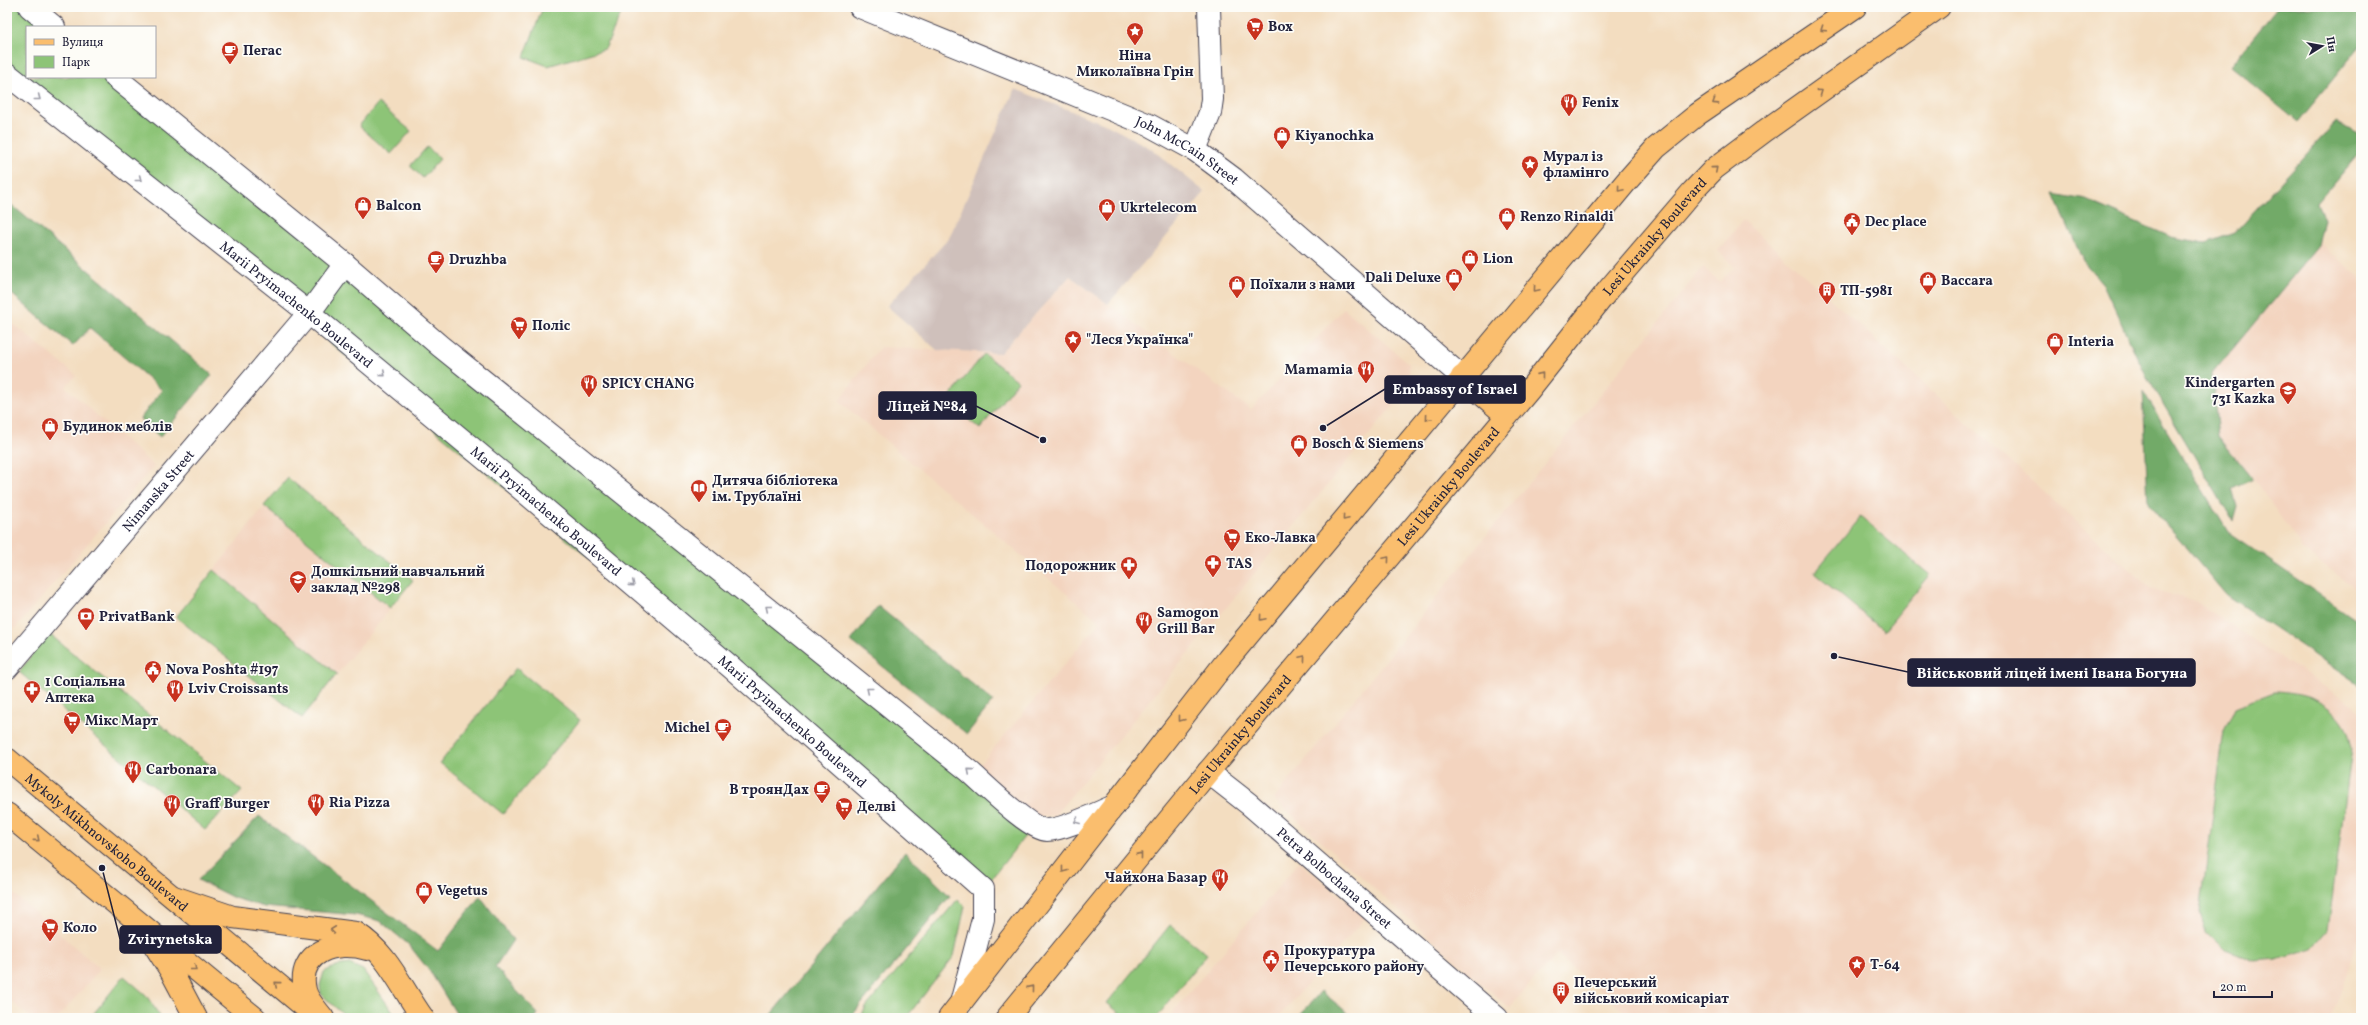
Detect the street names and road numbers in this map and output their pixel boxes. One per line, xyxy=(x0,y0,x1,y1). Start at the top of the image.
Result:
street label: John McCain Street xyxy=(1132,112,1243,190)
street label: Lesi Ukrainky Boulevard xyxy=(1599,174,1712,300)
street label: Marii Pryimachenko Boulevard xyxy=(215,238,377,373)
street label: Lesi Ukrainky Boulevard xyxy=(1394,423,1505,551)
street label: Marii Pryimachenko Boulevard xyxy=(466,443,625,581)
street label: Nimanska Street xyxy=(119,446,200,537)
street label: Marii Pryimachenko Boulevard xyxy=(713,652,870,793)
street label: Lesi Ukrainky Boulevard xyxy=(1185,671,1297,799)
street label: Mykoly Mikhnovskoho Boulevard xyxy=(20,770,192,917)
street label: Petra Bolbochana Street xyxy=(1272,824,1395,934)

